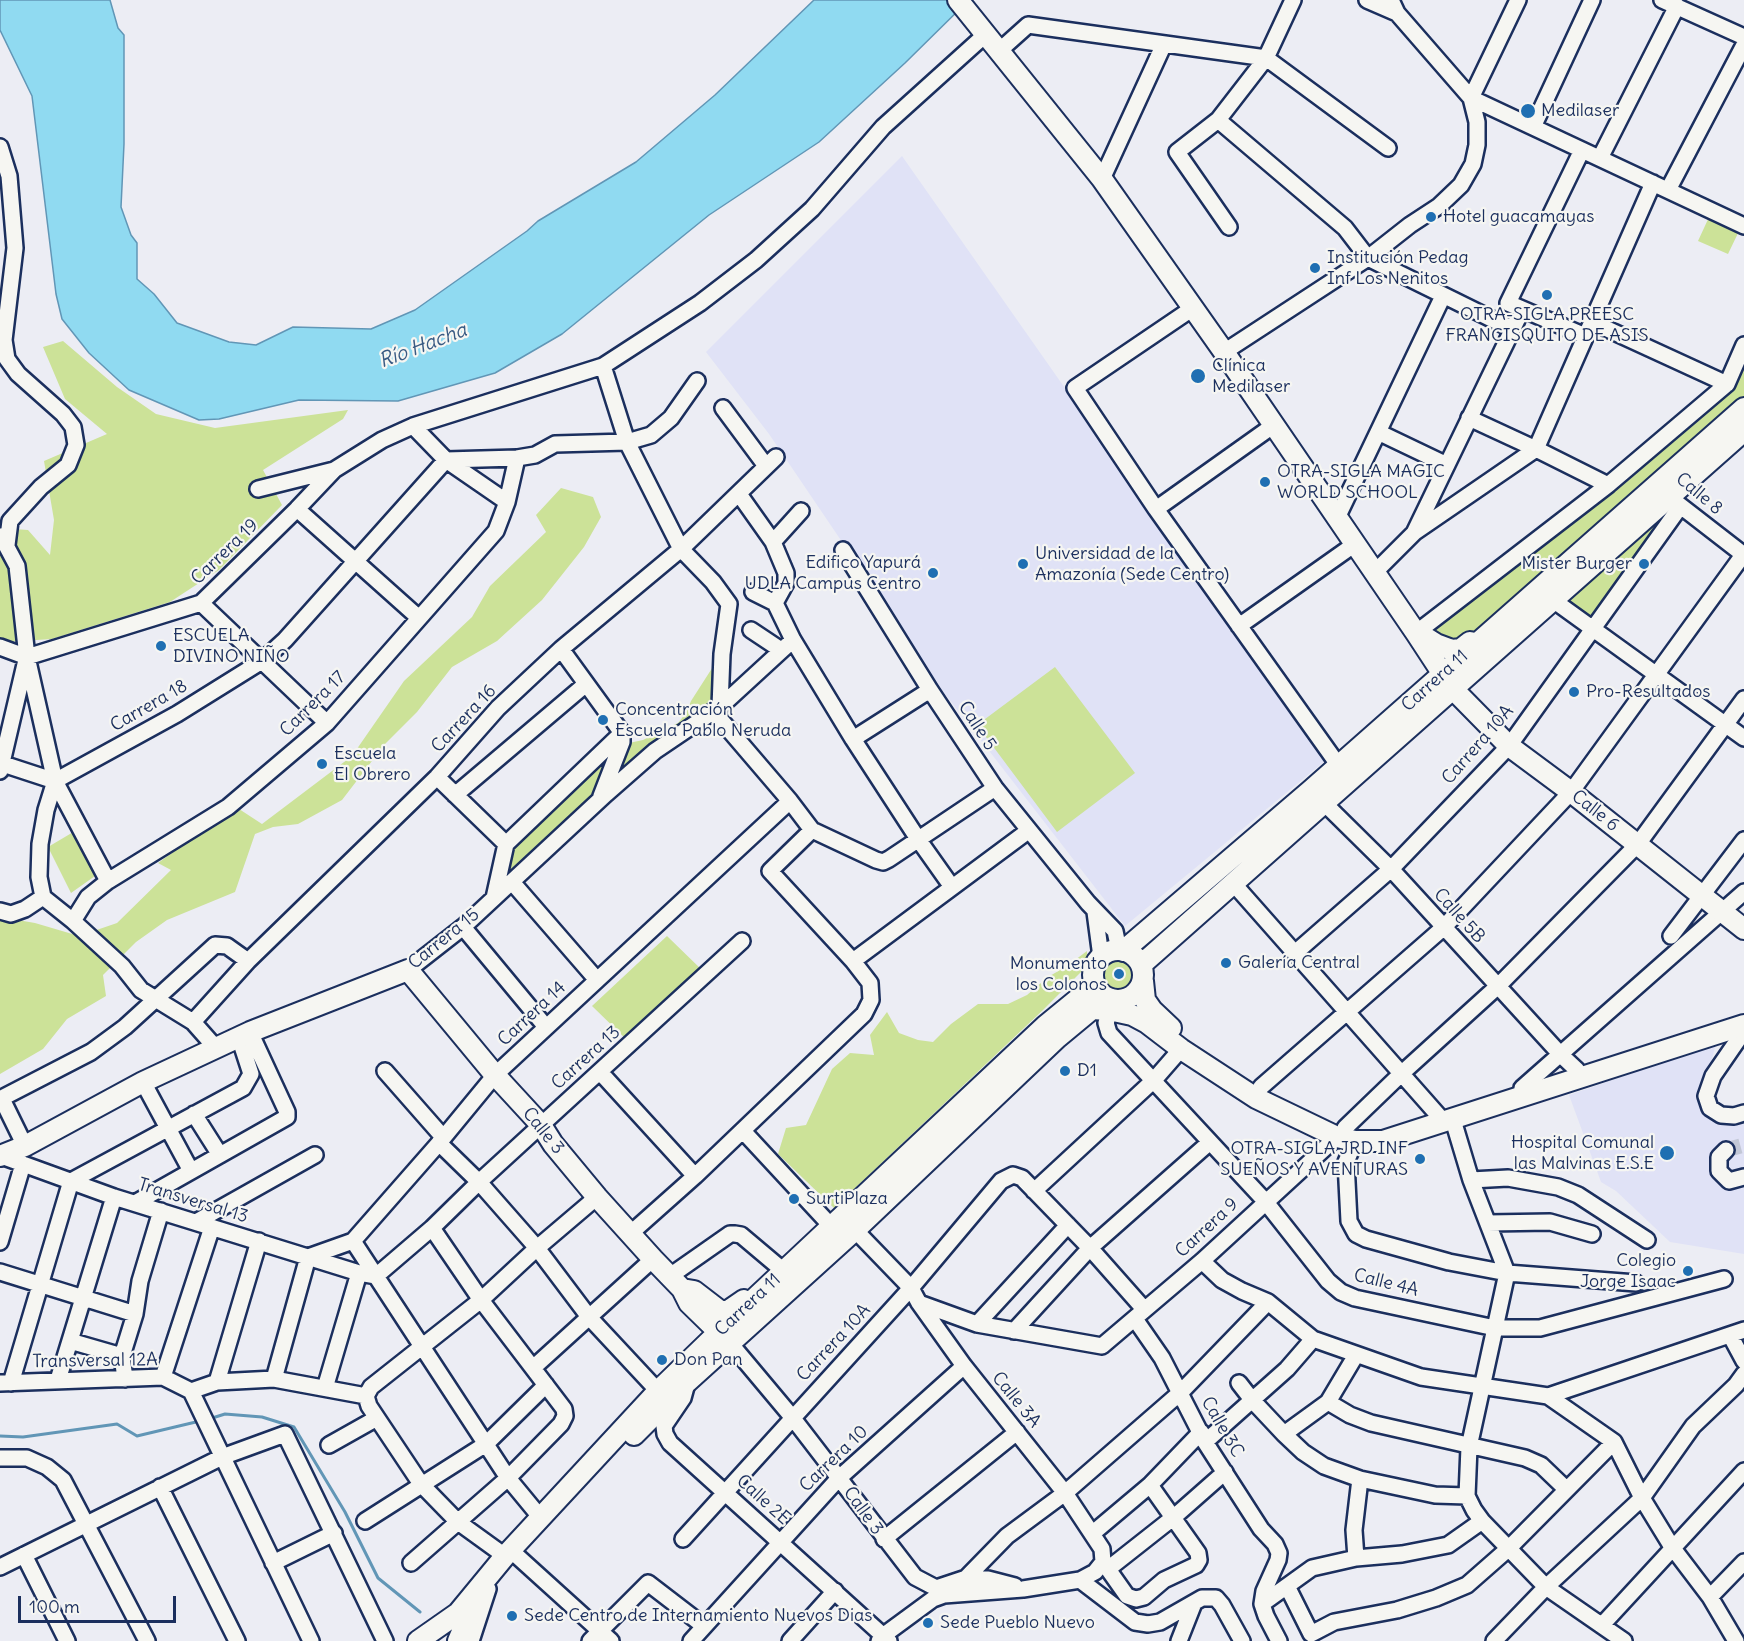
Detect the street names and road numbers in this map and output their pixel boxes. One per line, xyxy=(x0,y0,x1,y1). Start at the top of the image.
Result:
street label: Calle 8 xyxy=(1671,468,1727,520)
street label: Carrera 19 xyxy=(187,515,263,589)
street label: Carrera 11 xyxy=(1397,646,1473,716)
street label: Carrera 17 xyxy=(276,667,350,741)
street label: Carrera 18 xyxy=(107,675,191,737)
street label: Carrera 16 xyxy=(427,681,501,757)
street label: Calle 5 xyxy=(953,697,1001,755)
street label: Carrera 10A xyxy=(1438,701,1518,789)
street label: Calle 6 xyxy=(1567,786,1623,836)
street label: Calle 5B xyxy=(1429,884,1489,948)
street label: Carrera 15 xyxy=(404,904,484,974)
street label: Carrera 14 xyxy=(494,977,570,1051)
street label: Carrera 13 xyxy=(547,1022,625,1094)
street label: Calle 3 xyxy=(518,1103,568,1159)
street label: Transversal 13 xyxy=(135,1174,251,1228)
street label: Carrera 9 xyxy=(1171,1194,1243,1262)
street label: Calle 4A xyxy=(1351,1265,1421,1301)
street label: Carrera 11 xyxy=(711,1269,785,1341)
street label: Carrera 10A xyxy=(793,1300,875,1386)
street label: Transversal 12A xyxy=(32,1349,158,1373)
street label: Calle 3A xyxy=(987,1368,1045,1432)
street label: Calle 3C xyxy=(1196,1393,1248,1461)
street label: Carrera 10 xyxy=(795,1421,873,1497)
street label: Calle 2E xyxy=(732,1470,794,1530)
street label: Calle 3 xyxy=(838,1483,888,1539)

